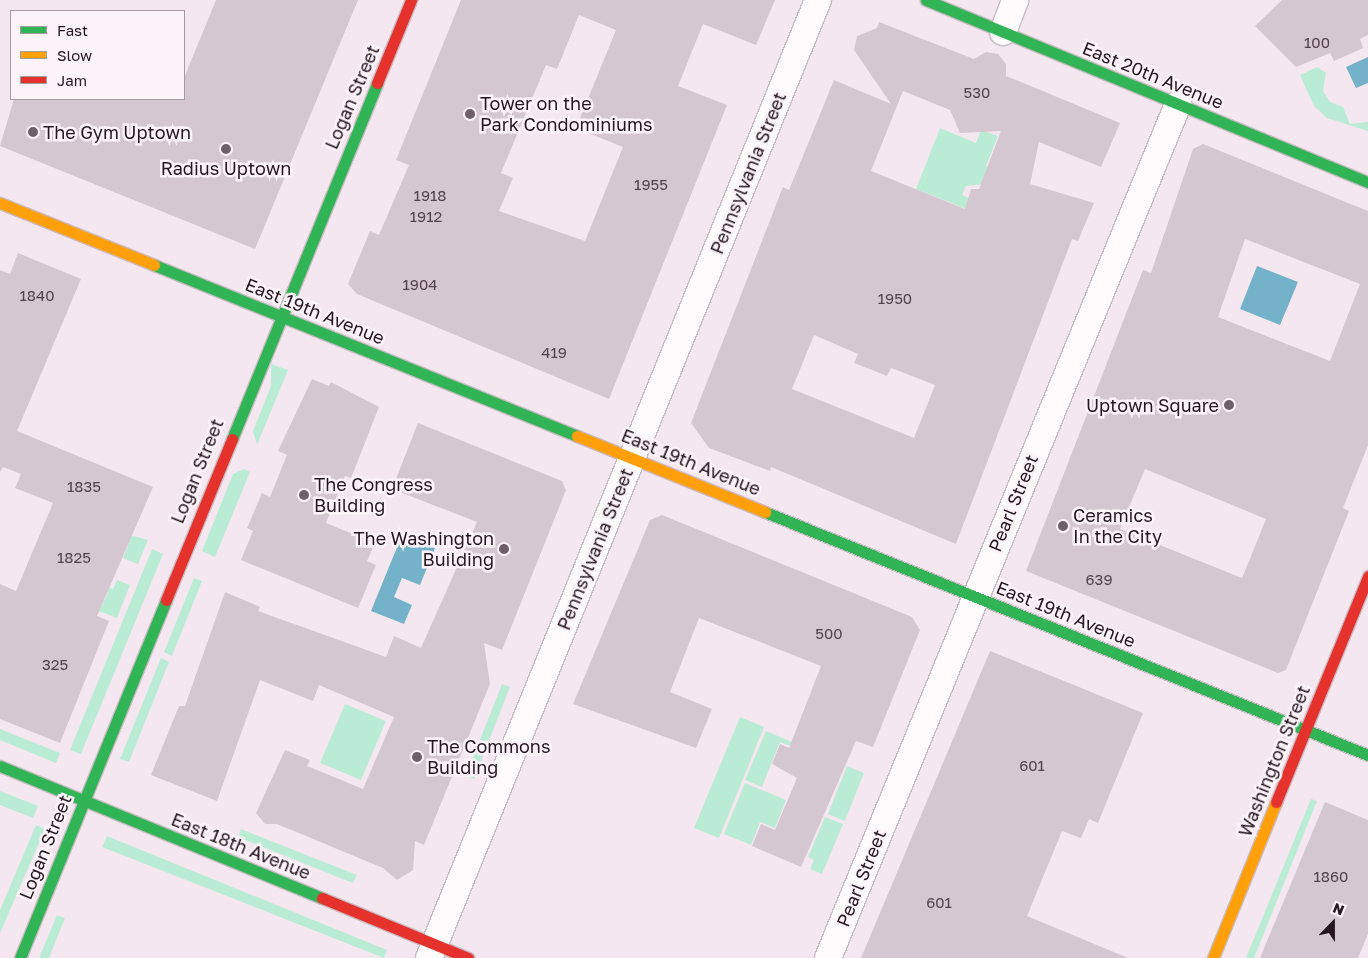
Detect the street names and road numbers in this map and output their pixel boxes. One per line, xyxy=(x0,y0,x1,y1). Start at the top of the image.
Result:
street label: East 20th Avenue xyxy=(1079,37,1227,113)
street label: Logan Street xyxy=(320,42,384,152)
street label: Pennsylvania Street xyxy=(706,89,790,257)
street label: East 19th Avenue xyxy=(242,273,388,349)
street label: Logan Street xyxy=(166,416,228,526)
street label: East 19th Avenue xyxy=(618,424,764,500)
street label: Pearl Street xyxy=(984,451,1042,555)
street label: Pennsylvania Street xyxy=(553,465,637,633)
street label: East 19th Avenue xyxy=(993,576,1139,652)
street label: Washington Street xyxy=(1234,682,1314,840)
street label: Logan Street xyxy=(14,792,76,902)
street label: East 18th Avenue xyxy=(168,808,314,884)
street label: Pearl Street xyxy=(832,826,890,930)

